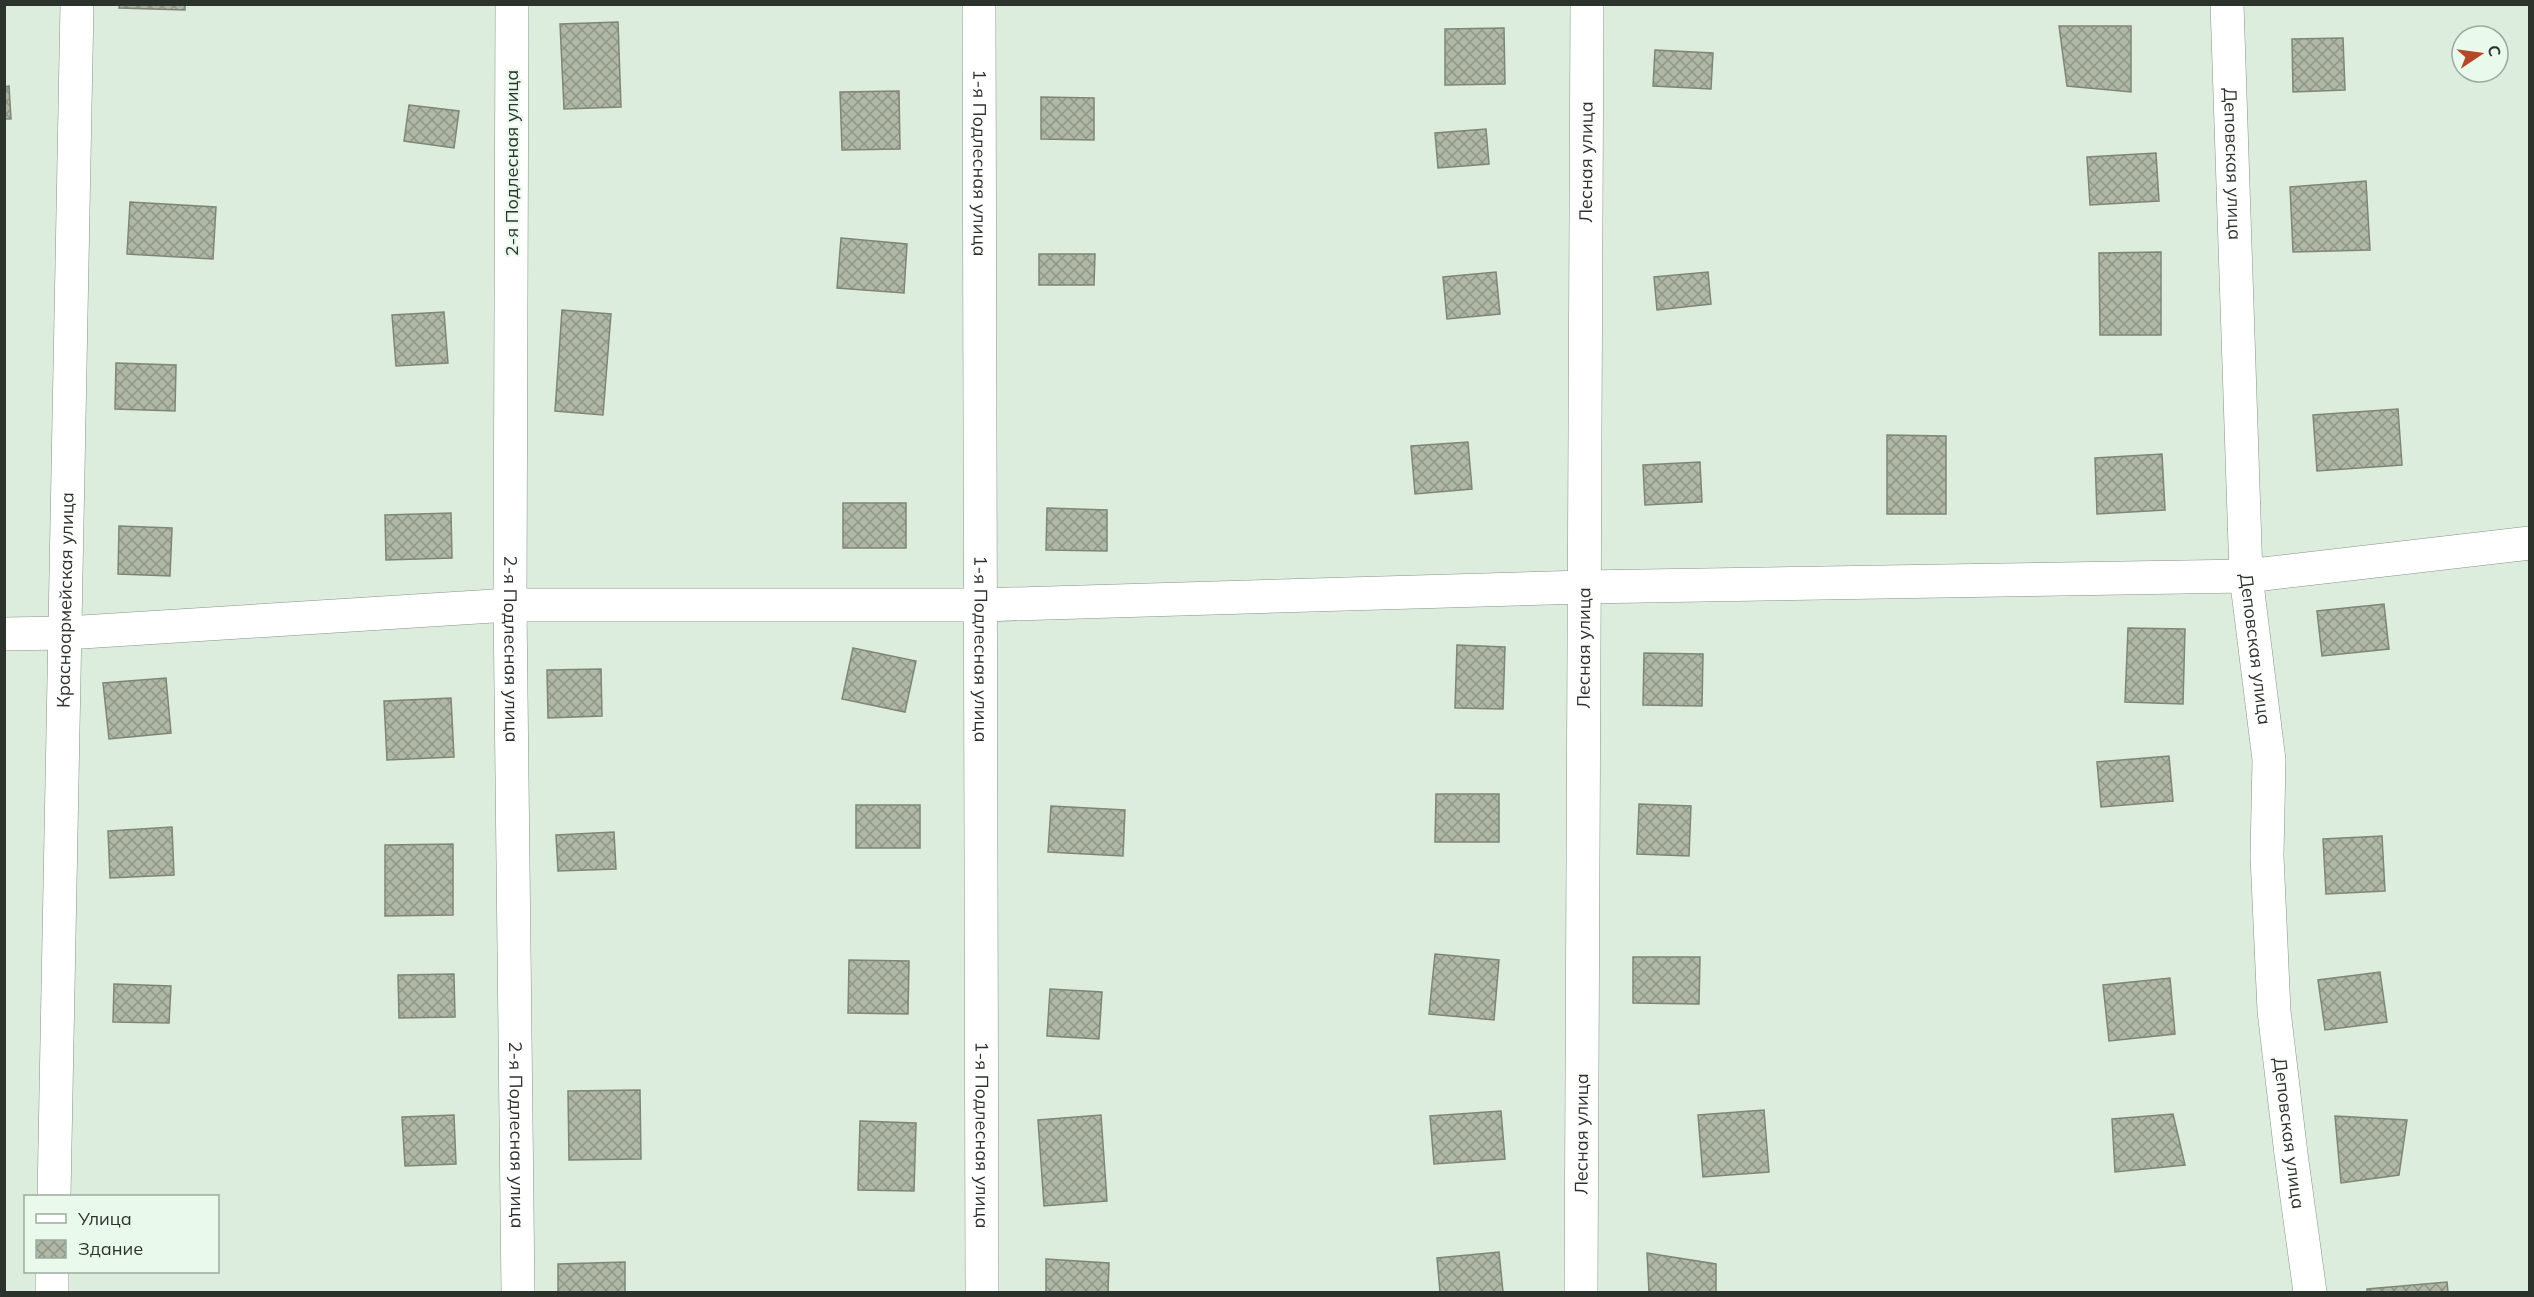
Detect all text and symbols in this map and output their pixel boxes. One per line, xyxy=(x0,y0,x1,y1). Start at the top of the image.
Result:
north arrow xyxy=(2450,24,2510,84)
text: С xyxy=(2484,43,2506,58)
street label: 2-я Подлесная улица xyxy=(500,70,523,256)
street label: 1-я Подлесная улица xyxy=(968,70,992,256)
street label: Деповская улица xyxy=(2219,87,2247,240)
street label: Лесная улица xyxy=(1574,101,1598,223)
street label: Красноармейская улица xyxy=(51,492,79,708)
street label: 2-я Подлесная улица xyxy=(499,556,524,743)
street label: 1-я Подлесная улица xyxy=(969,556,993,742)
street label: Деповская улица xyxy=(2235,572,2277,726)
street label: Лесная улица xyxy=(1572,587,1595,709)
street label: 2-я Подлесная улица xyxy=(504,1041,529,1228)
street label: 1-я Подлесная улица xyxy=(970,1042,994,1228)
street label: Деповская улица xyxy=(2269,1056,2310,1210)
street label: Лесная улица xyxy=(1569,1073,1593,1195)
legend xyxy=(24,1195,219,1273)
text: Улица xyxy=(77,1207,132,1230)
text: Здание xyxy=(78,1237,143,1260)

